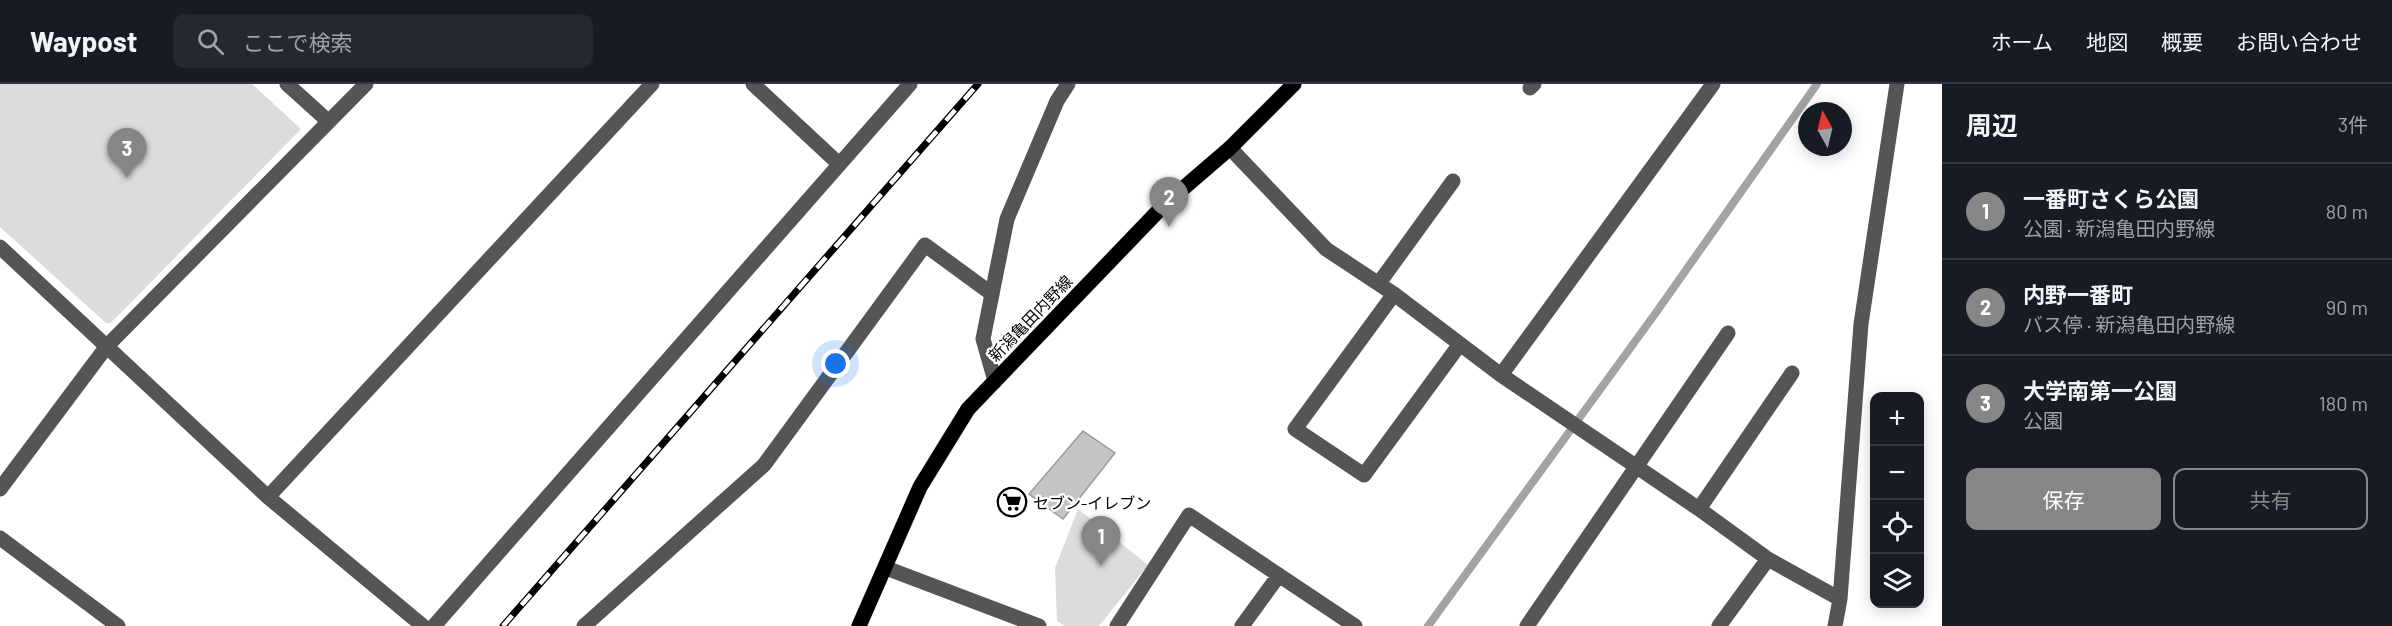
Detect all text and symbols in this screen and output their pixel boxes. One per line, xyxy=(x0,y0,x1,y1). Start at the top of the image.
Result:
search box xyxy=(173,14,593,68)
text: Waypost xyxy=(30,24,137,58)
icon: search xyxy=(194,25,227,58)
text: ここで検索 xyxy=(242,29,352,55)
text: ホーム xyxy=(1991,29,2053,54)
text: 地図 xyxy=(2086,29,2128,54)
text: 概要 xyxy=(2161,29,2203,54)
text: お問い合わせ xyxy=(2236,29,2362,54)
north arrow xyxy=(1798,102,1852,156)
text: 周辺 xyxy=(1966,109,2018,140)
text: 3件 xyxy=(2338,112,2368,136)
pin: 3 xyxy=(108,128,146,178)
pin: 2 xyxy=(1150,178,1188,227)
text: 一番町さくら公園 xyxy=(2023,185,2199,211)
text: 1 xyxy=(1982,199,1989,223)
text: 80 m xyxy=(2326,199,2368,223)
text: 公園 · 新潟亀田内野線 xyxy=(2023,216,2215,240)
street label: 新潟亀田内野線 xyxy=(984,271,1076,365)
text: 内野一番町 xyxy=(2023,281,2133,307)
text: 2 xyxy=(1980,295,1991,319)
text: 90 m xyxy=(2326,295,2368,319)
text: バス停 · 新潟亀田内野線 xyxy=(2023,312,2235,336)
your location xyxy=(821,349,850,378)
text: 大学南第一公園 xyxy=(2023,377,2177,403)
text: 3 xyxy=(1980,391,1991,415)
text: 180 m xyxy=(2319,391,2368,415)
map controls xyxy=(1870,392,1924,608)
button: + xyxy=(1870,392,1924,446)
text: 公園 xyxy=(2023,408,2063,432)
button: − xyxy=(1870,446,1924,500)
button: 保存 xyxy=(1966,468,2161,530)
button: 共有 xyxy=(2173,468,2368,530)
supermarket icon: セブン-イレブン xyxy=(996,486,1028,518)
place label: セブン-イレブン xyxy=(1033,493,1151,512)
button: locate xyxy=(1870,500,1924,554)
pin: 1 xyxy=(1082,516,1120,566)
button: layers xyxy=(1870,554,1924,608)

